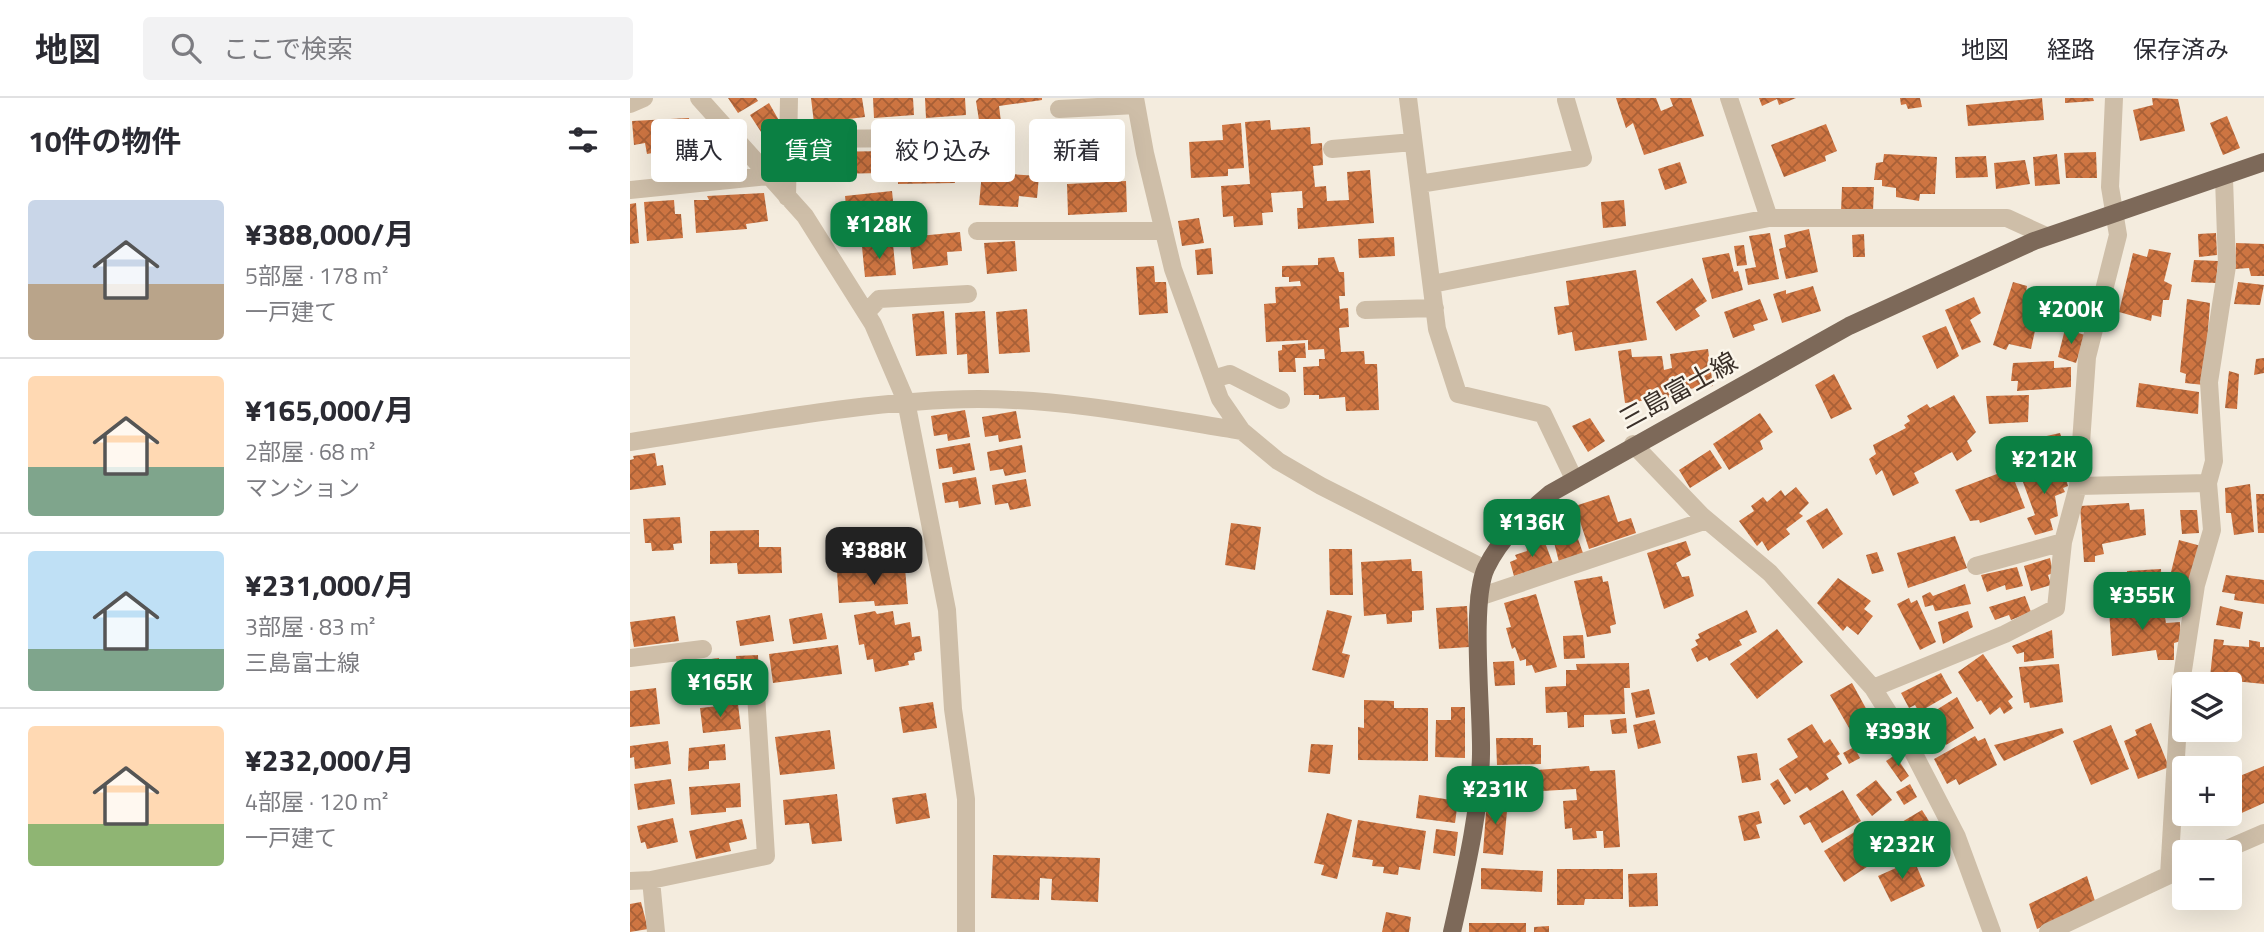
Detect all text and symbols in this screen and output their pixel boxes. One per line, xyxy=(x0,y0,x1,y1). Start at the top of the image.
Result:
search box xyxy=(143,17,633,80)
text: 地図 xyxy=(35,24,101,74)
icon: search xyxy=(167,29,205,67)
text: ここで検索 xyxy=(223,29,353,68)
text: 地図 xyxy=(1961,31,2009,67)
text: 経路 xyxy=(2047,31,2095,67)
text: 保存済み xyxy=(2133,31,2229,67)
text: 10件の物件 xyxy=(28,118,182,164)
chip: 購入 xyxy=(651,119,747,182)
chip: 賃貸 xyxy=(761,119,857,182)
chip: 絞り込み xyxy=(871,119,1015,182)
chip: 新着 xyxy=(1029,119,1125,182)
icon: filters xyxy=(564,121,602,159)
pin: ¥128K xyxy=(830,202,928,261)
text: ¥128K xyxy=(846,206,912,241)
text: ¥388,000/月 xyxy=(245,211,414,257)
icon: home xyxy=(84,228,168,312)
text: 5部屋 · 178 m² xyxy=(245,258,388,293)
pin: ¥200K xyxy=(2022,286,2120,346)
text: ¥200K xyxy=(2038,291,2104,326)
text: 一戸建て xyxy=(245,294,337,329)
street label: 三島富士線 xyxy=(1612,341,1744,439)
text: ¥165,000/月 xyxy=(245,387,414,433)
icon: home xyxy=(84,404,168,488)
text: 2部屋 · 68 m² xyxy=(245,434,375,469)
pin: ¥212K xyxy=(1995,436,2093,496)
text: ¥212K xyxy=(2011,441,2077,476)
text: マンション xyxy=(245,470,360,505)
pin: ¥136K xyxy=(1483,500,1581,559)
text: ¥136K xyxy=(1499,504,1565,539)
pin: ¥388K xyxy=(825,528,923,587)
text: ¥388K xyxy=(841,532,907,567)
text: ¥231,000/月 xyxy=(245,562,414,608)
pin: ¥355K xyxy=(2093,573,2191,632)
text: ¥355K xyxy=(2109,577,2175,612)
icon: home xyxy=(84,579,168,663)
text: 3部屋 · 83 m² xyxy=(245,609,375,644)
text: 三島富士線 xyxy=(245,645,360,680)
pin: ¥165K xyxy=(671,660,769,719)
text: ¥165K xyxy=(687,664,753,699)
map controls xyxy=(2172,672,2242,910)
button: layers xyxy=(2172,672,2242,742)
pin: ¥393K xyxy=(1849,708,1947,768)
text: ¥393K xyxy=(1865,713,1931,748)
text: ¥232,000/月 xyxy=(245,737,414,783)
icon: home xyxy=(84,754,168,838)
button: + xyxy=(2172,756,2242,826)
pin: ¥231K xyxy=(1446,766,1544,826)
text: ¥231K xyxy=(1462,771,1528,806)
text: 4部屋 · 120 m² xyxy=(245,784,388,819)
text: 一戸建て xyxy=(245,820,337,855)
pin: ¥232K xyxy=(1853,822,1951,881)
text: ¥232K xyxy=(1869,826,1935,861)
button: − xyxy=(2172,840,2242,910)

